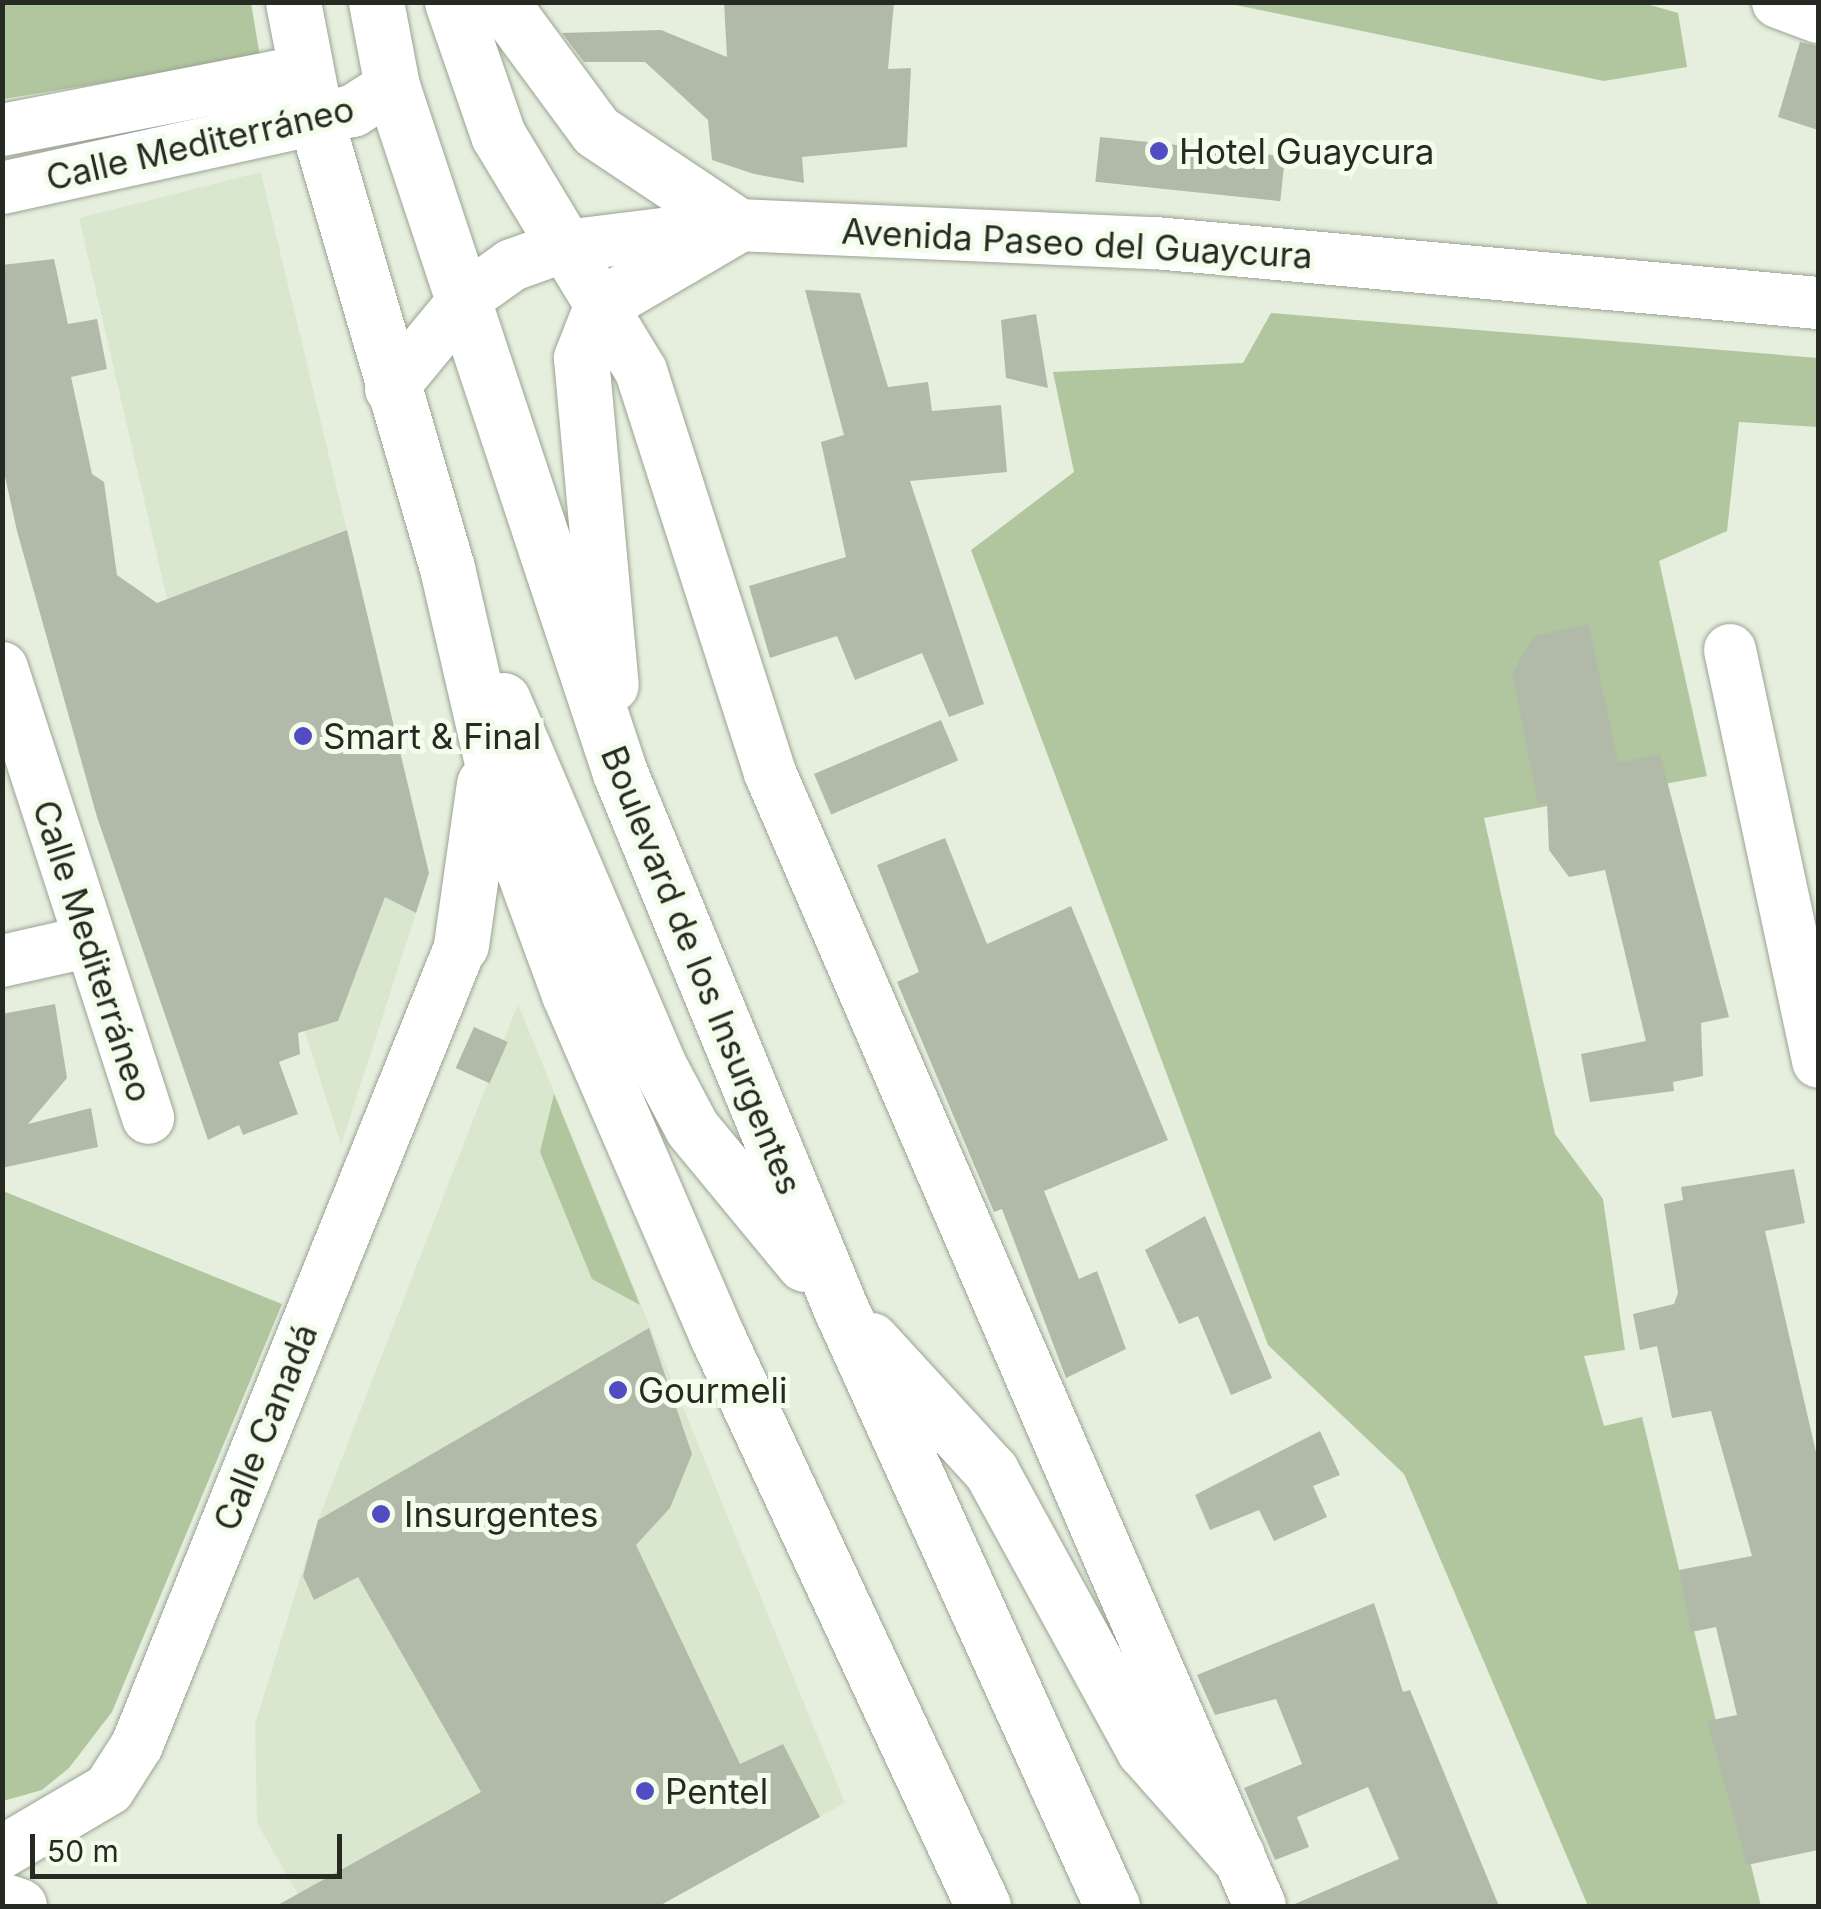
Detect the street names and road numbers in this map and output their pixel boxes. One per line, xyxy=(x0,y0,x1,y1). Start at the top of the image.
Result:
street label: Calle Mediterráneo xyxy=(42,87,358,199)
street label: Avenida Paseo del Guaycura xyxy=(840,210,1314,276)
street label: Boulevard de los Insurgentes xyxy=(593,740,811,1200)
street label: Calle Mediterráneo xyxy=(24,795,162,1107)
street label: Calle Canadá xyxy=(204,1318,326,1536)

